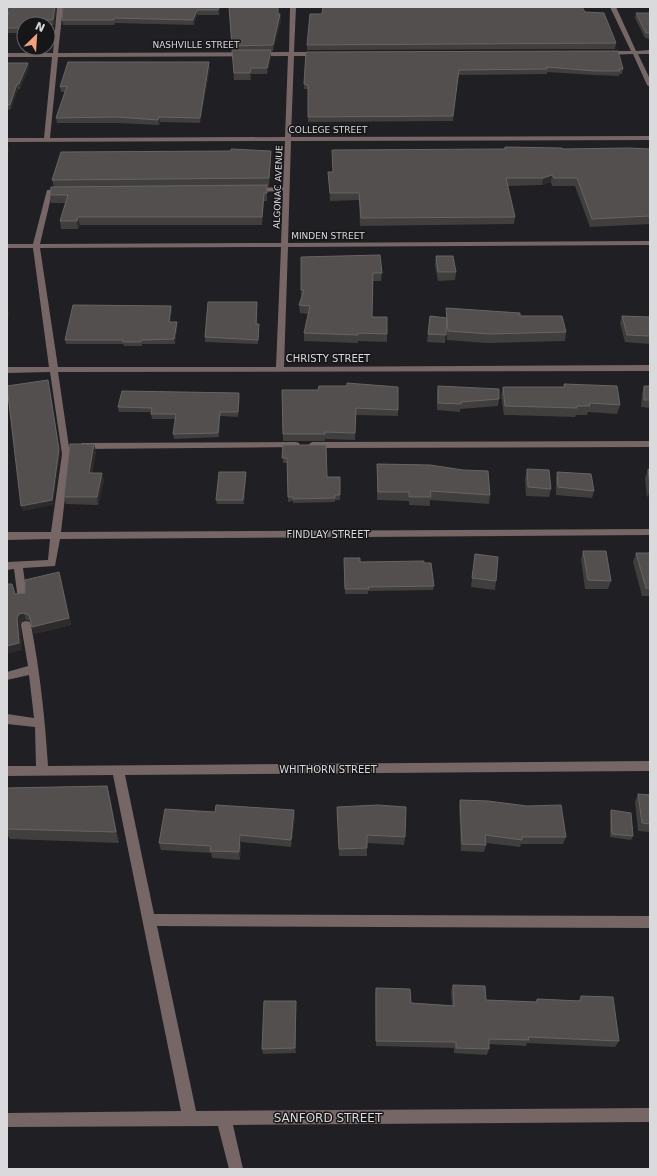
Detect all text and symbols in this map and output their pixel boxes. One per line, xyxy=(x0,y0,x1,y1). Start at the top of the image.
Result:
north arrow xyxy=(16,16,56,56)
text: N xyxy=(33,20,47,35)
street label: NASHVILLE STREET xyxy=(152,40,240,50)
street label: COLLEGE STREET xyxy=(289,125,368,135)
street label: ALGONAC AVENUE xyxy=(272,145,284,229)
street label: MINDEN STREET xyxy=(291,231,365,241)
street label: CHRISTY STREET xyxy=(286,353,371,364)
street label: FINDLAY STREET xyxy=(286,529,370,540)
street label: WHITHORN STREET xyxy=(279,764,378,775)
street label: SANFORD STREET xyxy=(274,1111,383,1125)

